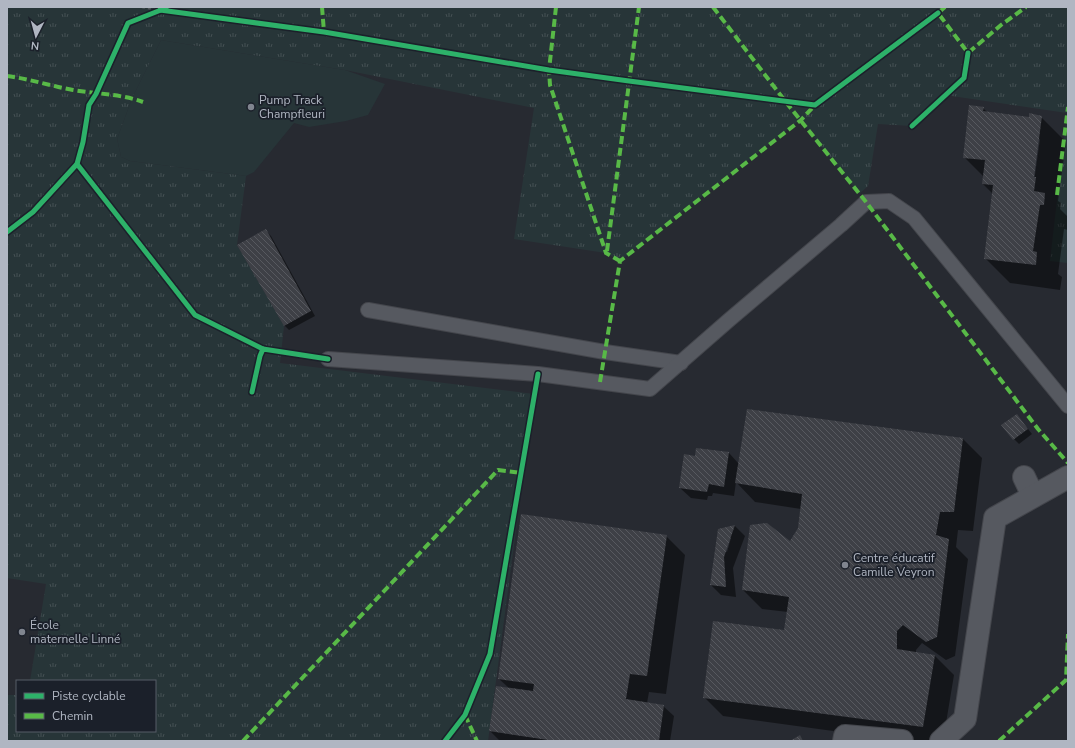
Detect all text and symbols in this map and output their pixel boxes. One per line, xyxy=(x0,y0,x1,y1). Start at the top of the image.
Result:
north arrow xyxy=(16,16,56,56)
text: N xyxy=(30,38,40,53)
place label: Pump Track Champfleuri xyxy=(259,92,325,122)
marker: Pump Track Champfleuri xyxy=(246,102,256,112)
place label: Centre éducatif Camille Veyron xyxy=(853,550,936,580)
marker: Centre éducatif Camille Veyron xyxy=(840,560,850,570)
place label: École maternelle Linné xyxy=(30,617,120,647)
marker: École maternelle Linné xyxy=(17,627,27,637)
legend xyxy=(16,680,156,732)
text: Piste cyclable xyxy=(52,688,126,704)
text: Chemin xyxy=(52,708,93,724)

